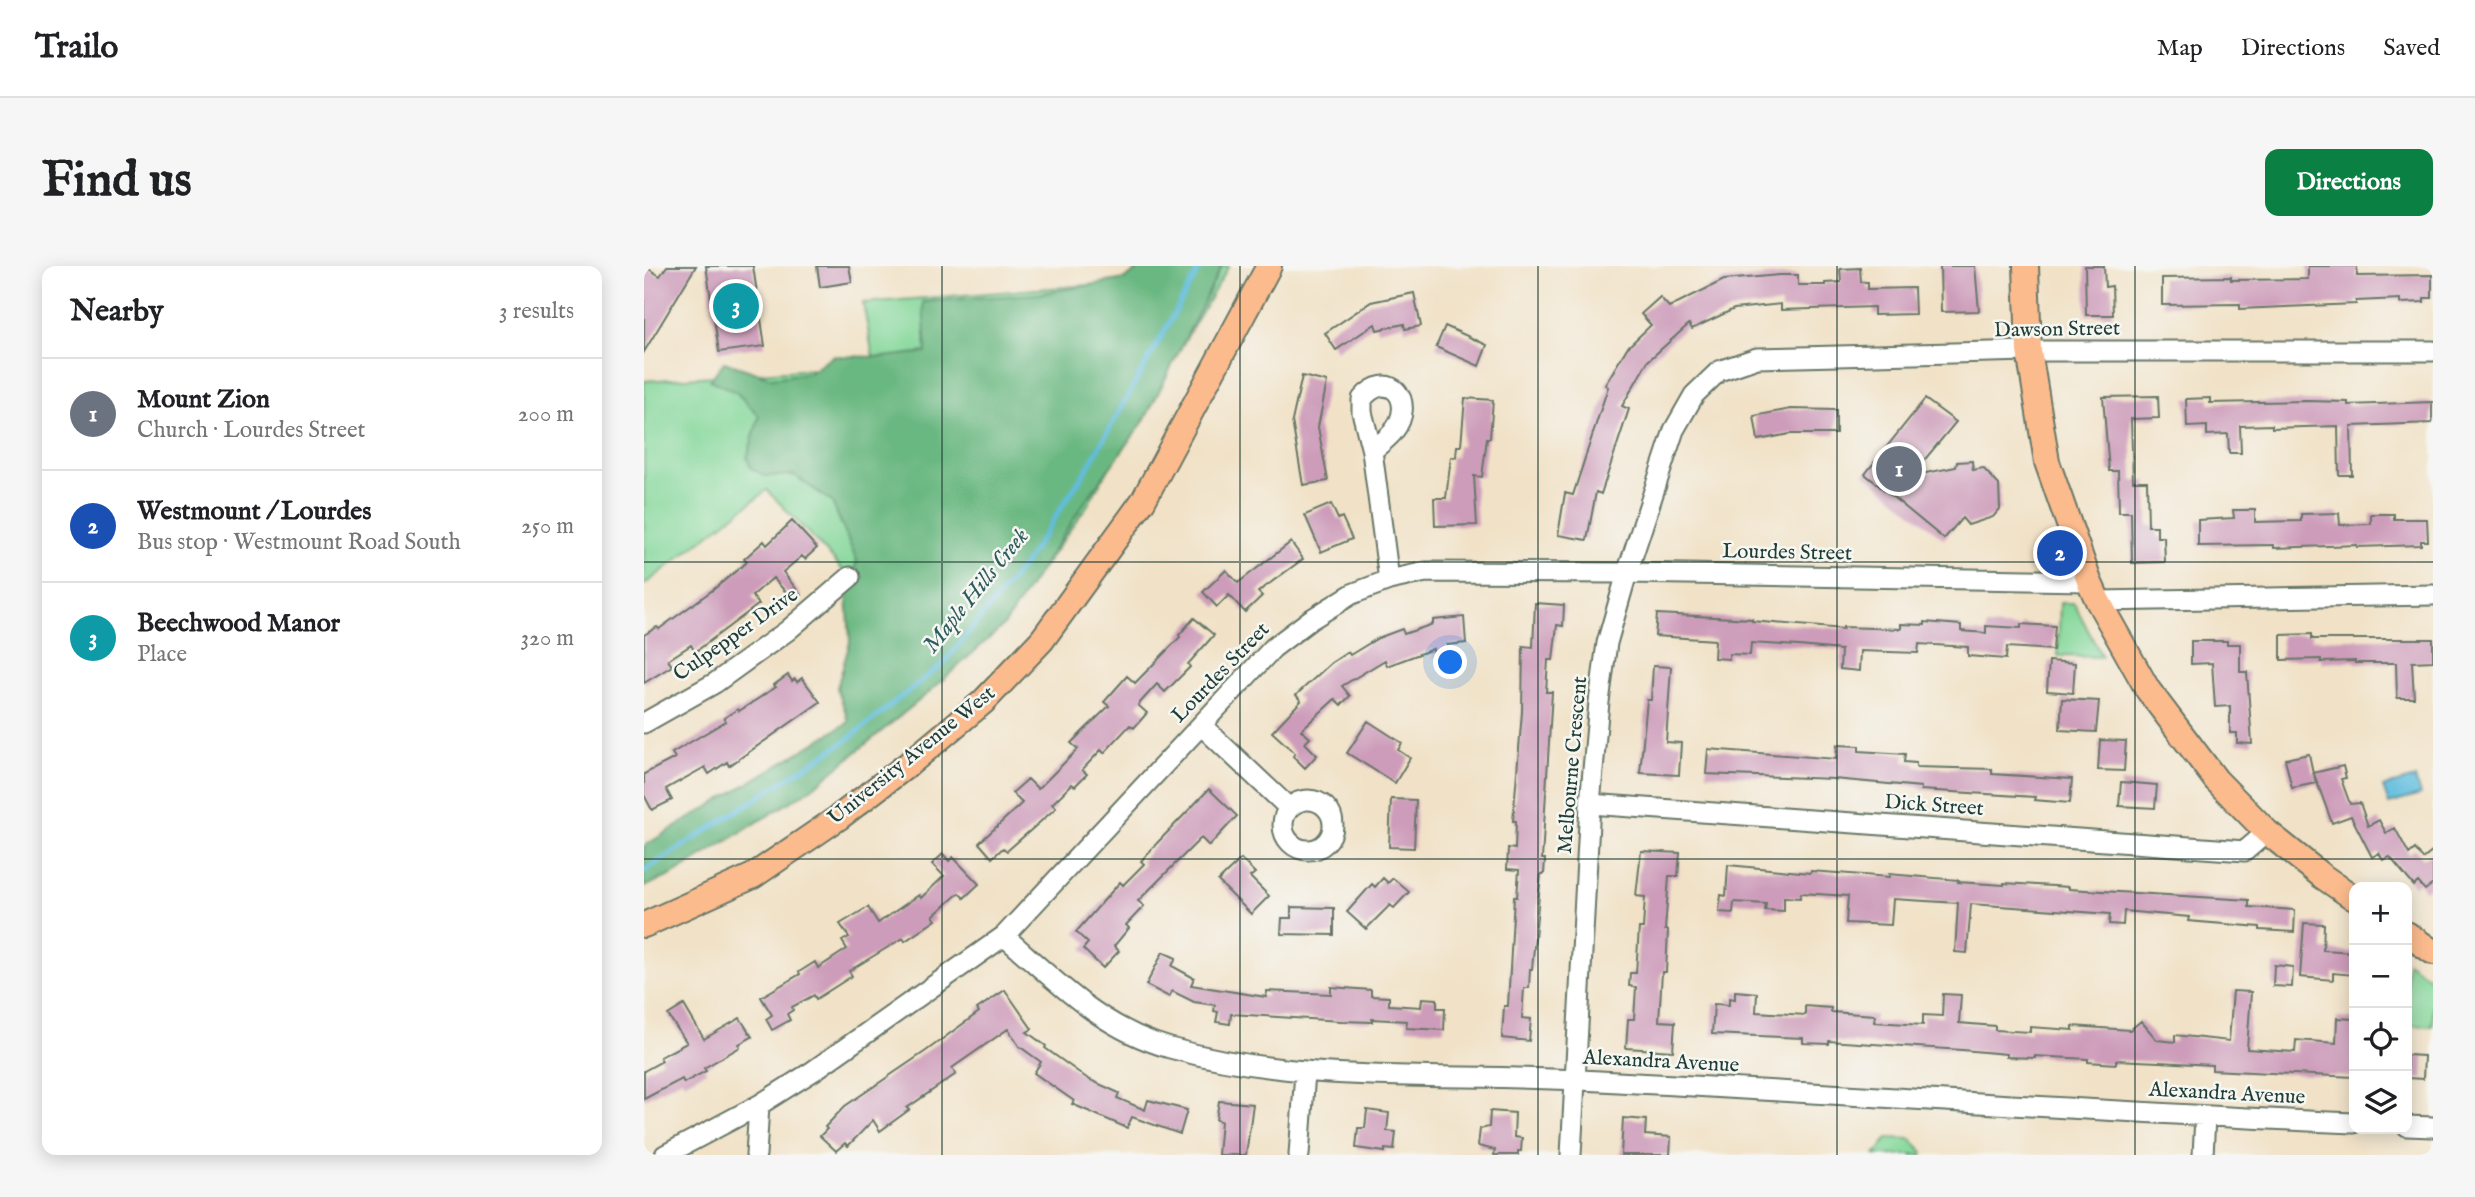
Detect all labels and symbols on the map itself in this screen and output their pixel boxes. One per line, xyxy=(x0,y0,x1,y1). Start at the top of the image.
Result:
pin: 3 xyxy=(713,280,759,332)
street label: Dawson Street xyxy=(1994,315,2120,345)
pin: 1 xyxy=(1876,443,1922,495)
water label: Maple Hills Creek xyxy=(917,523,1035,659)
pin: 2 xyxy=(2037,527,2083,579)
street label: Lourdes Street xyxy=(1722,538,1852,568)
street label: Culpepper Drive xyxy=(668,582,804,688)
street label: Lourdes Street xyxy=(1166,617,1276,729)
your location xyxy=(1433,645,1467,679)
street label: Melbourne Crescent xyxy=(1552,675,1594,855)
street label: University Avenue West xyxy=(823,680,1001,832)
street label: Dick Street xyxy=(1883,789,1985,823)
street label: Alexandra Avenue xyxy=(1581,1044,1740,1080)
street label: Alexandra Avenue xyxy=(2147,1076,2306,1112)

